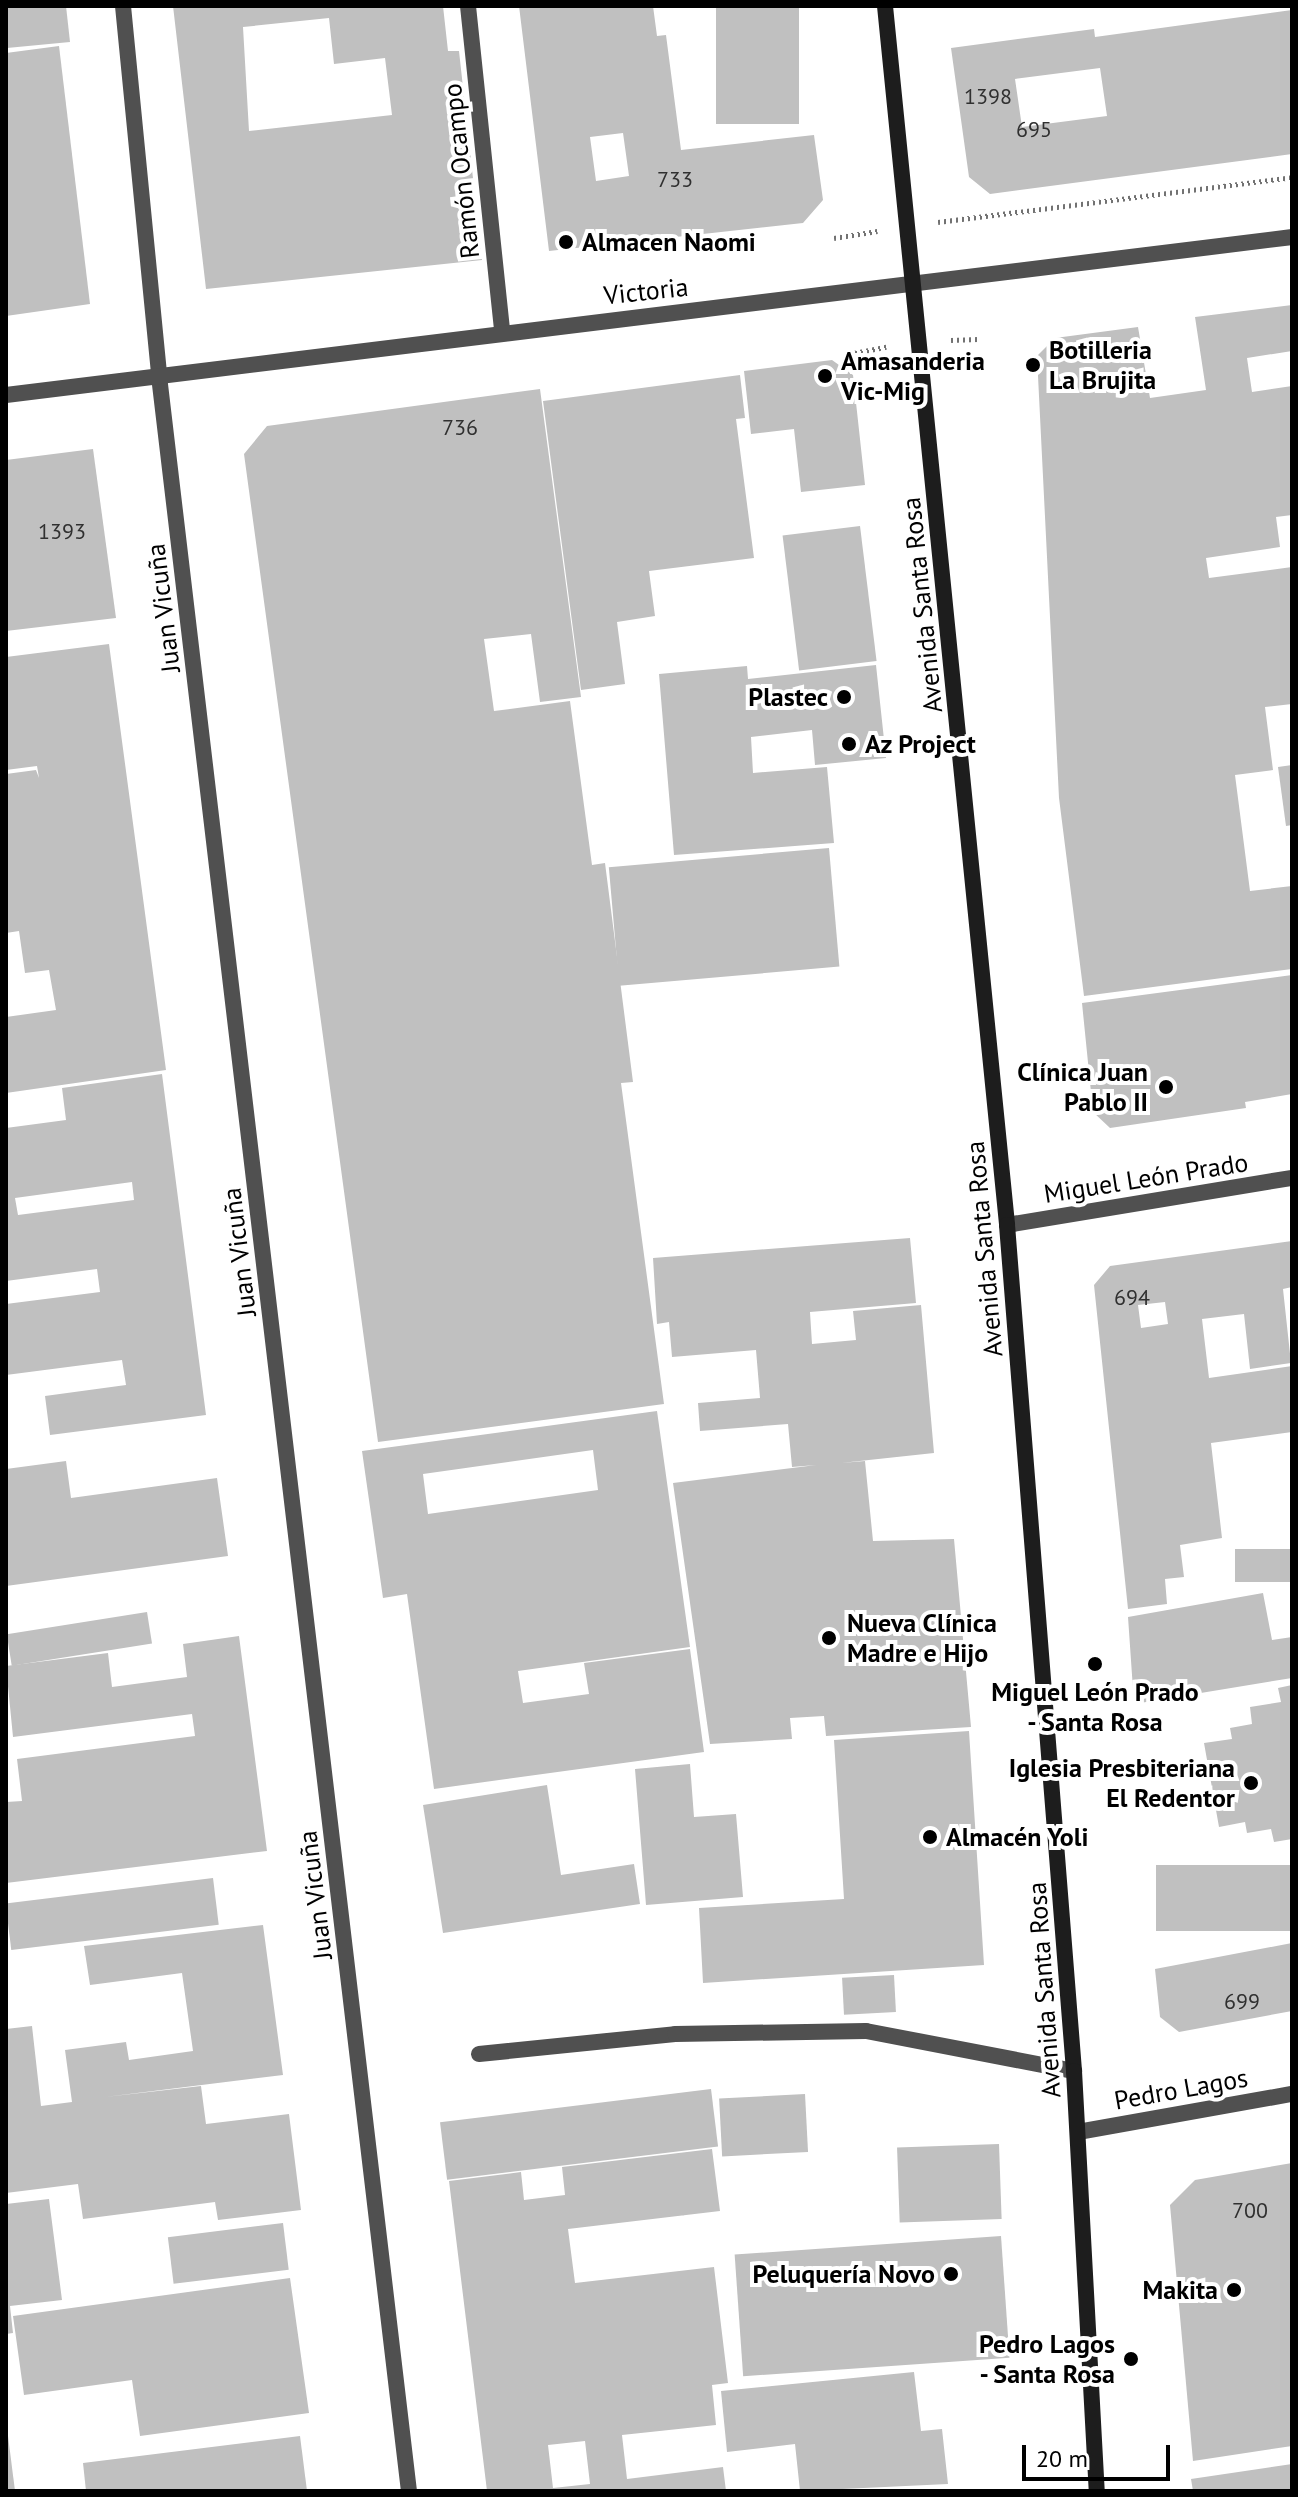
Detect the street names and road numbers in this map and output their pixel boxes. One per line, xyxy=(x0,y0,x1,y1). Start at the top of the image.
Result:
street label: Ramón Ocampo xyxy=(436,82,486,260)
street label: Victoria xyxy=(602,271,690,311)
street label: Avenida Santa Rosa xyxy=(895,496,949,714)
street label: Juan Vicuña xyxy=(140,541,186,675)
street label: Avenida Santa Rosa xyxy=(959,1140,1009,1358)
street label: Miguel León Prado xyxy=(1042,1146,1250,1210)
street label: Juan Vicuña xyxy=(216,1185,262,1319)
street label: Juan Vicuña xyxy=(292,1828,338,1962)
street label: Avenida Santa Rosa xyxy=(1021,1881,1067,2099)
street label: Pedro Lagos xyxy=(1112,2062,1250,2116)

